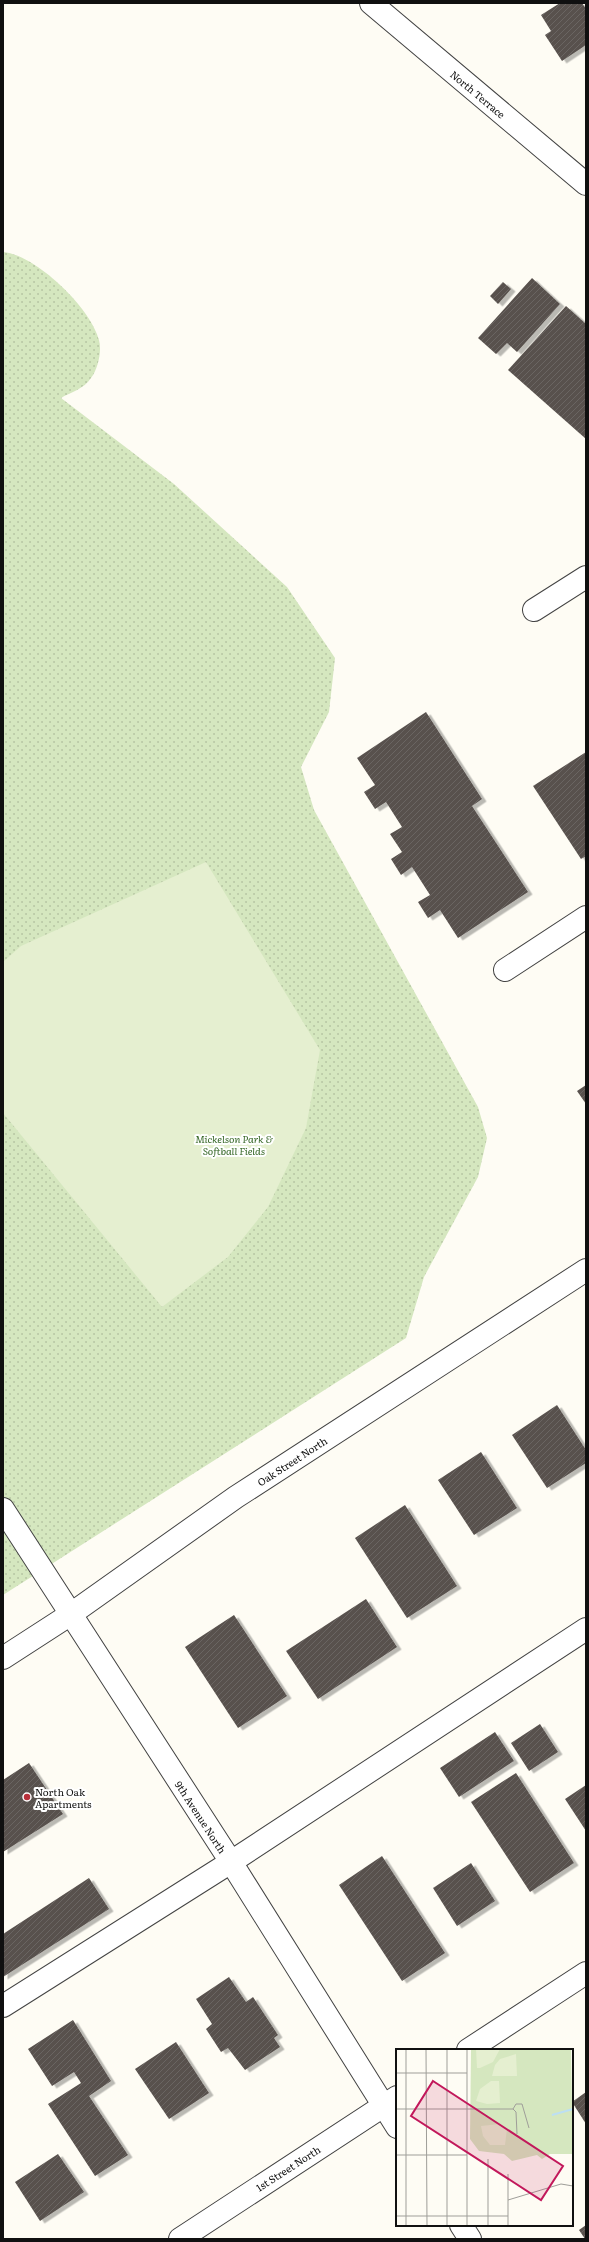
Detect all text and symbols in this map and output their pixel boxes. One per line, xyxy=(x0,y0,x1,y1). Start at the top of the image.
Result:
street label: North Terrace xyxy=(447,66,509,122)
park label: Mickelson Park & Softball Fields xyxy=(195,1131,273,1158)
street label: Oak Street North xyxy=(254,1433,330,1489)
street label: 9th Avenue North xyxy=(172,1778,230,1857)
place label: North Oak Apartments xyxy=(35,1784,92,1811)
marker: North Oak Apartments xyxy=(22,1792,32,1802)
inset map xyxy=(396,2049,573,2226)
street label: 1st Street North xyxy=(253,2141,323,2194)

